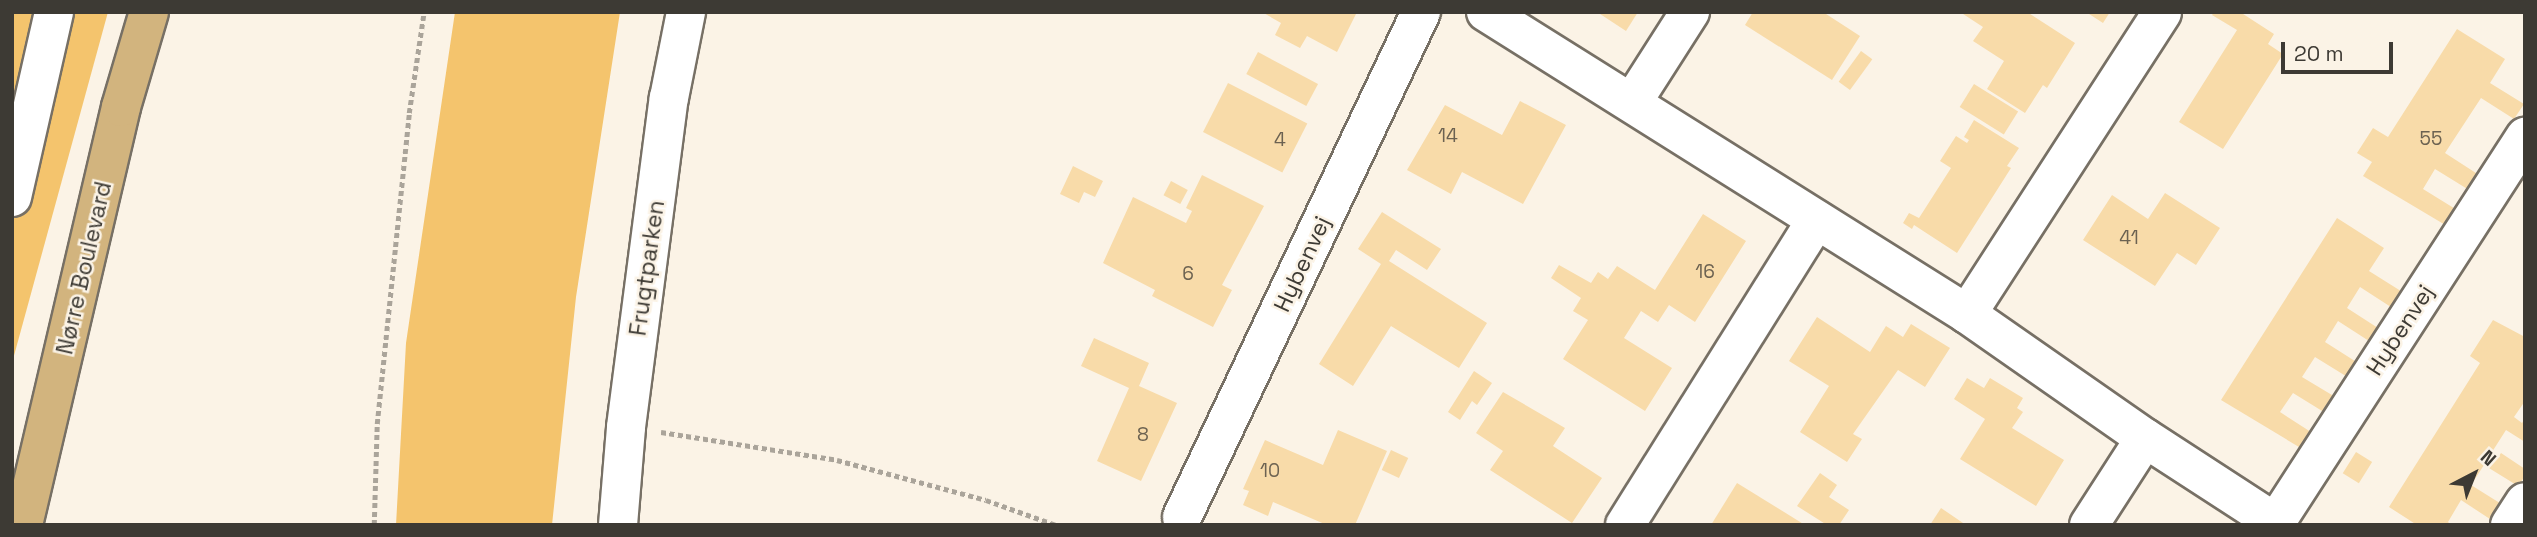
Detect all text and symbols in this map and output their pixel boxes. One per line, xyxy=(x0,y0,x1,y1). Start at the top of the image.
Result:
scale bar xyxy=(2285,28,2397,72)
text: 20 m xyxy=(2294,40,2344,67)
house number: 14 xyxy=(1438,125,1458,147)
house number: 55 xyxy=(2420,128,2442,150)
house number: 4 xyxy=(1274,129,1286,151)
street label: Nørre Boulevard xyxy=(51,179,117,357)
street label: Frugtparken xyxy=(624,198,670,338)
street label: Hybenvej xyxy=(1268,212,1336,316)
house number: 41 xyxy=(2119,227,2139,249)
house number: 16 xyxy=(1695,261,1715,283)
house number: 6 xyxy=(1182,263,1194,285)
street label: Hybenvej xyxy=(2360,279,2440,381)
house number: 8 xyxy=(1137,424,1149,446)
north arrow xyxy=(2439,439,2509,509)
text: N xyxy=(2475,444,2501,472)
house number: 10 xyxy=(1260,460,1280,482)

